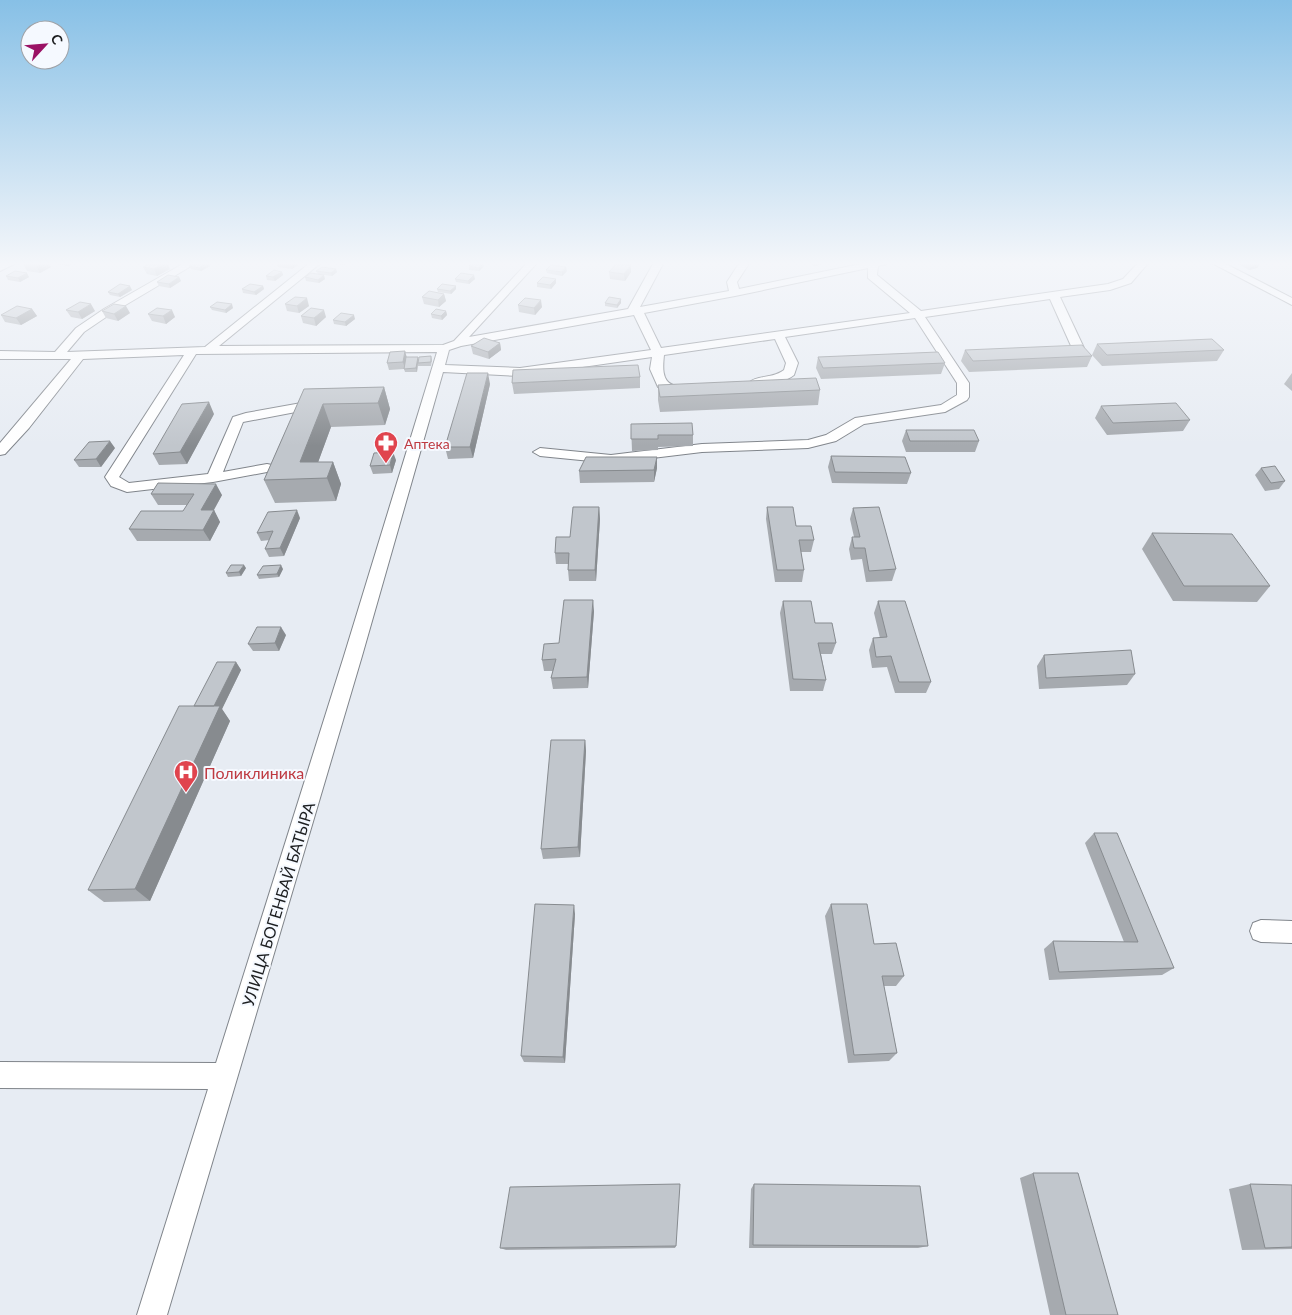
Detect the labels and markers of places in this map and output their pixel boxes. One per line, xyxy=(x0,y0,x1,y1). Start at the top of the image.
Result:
pharmacy icon: Аптека xyxy=(373,430,399,464)
place label: Аптека xyxy=(404,435,450,452)
hospital icon: Поликлиника xyxy=(173,759,199,793)
place label: Поликлиника xyxy=(204,763,304,782)

